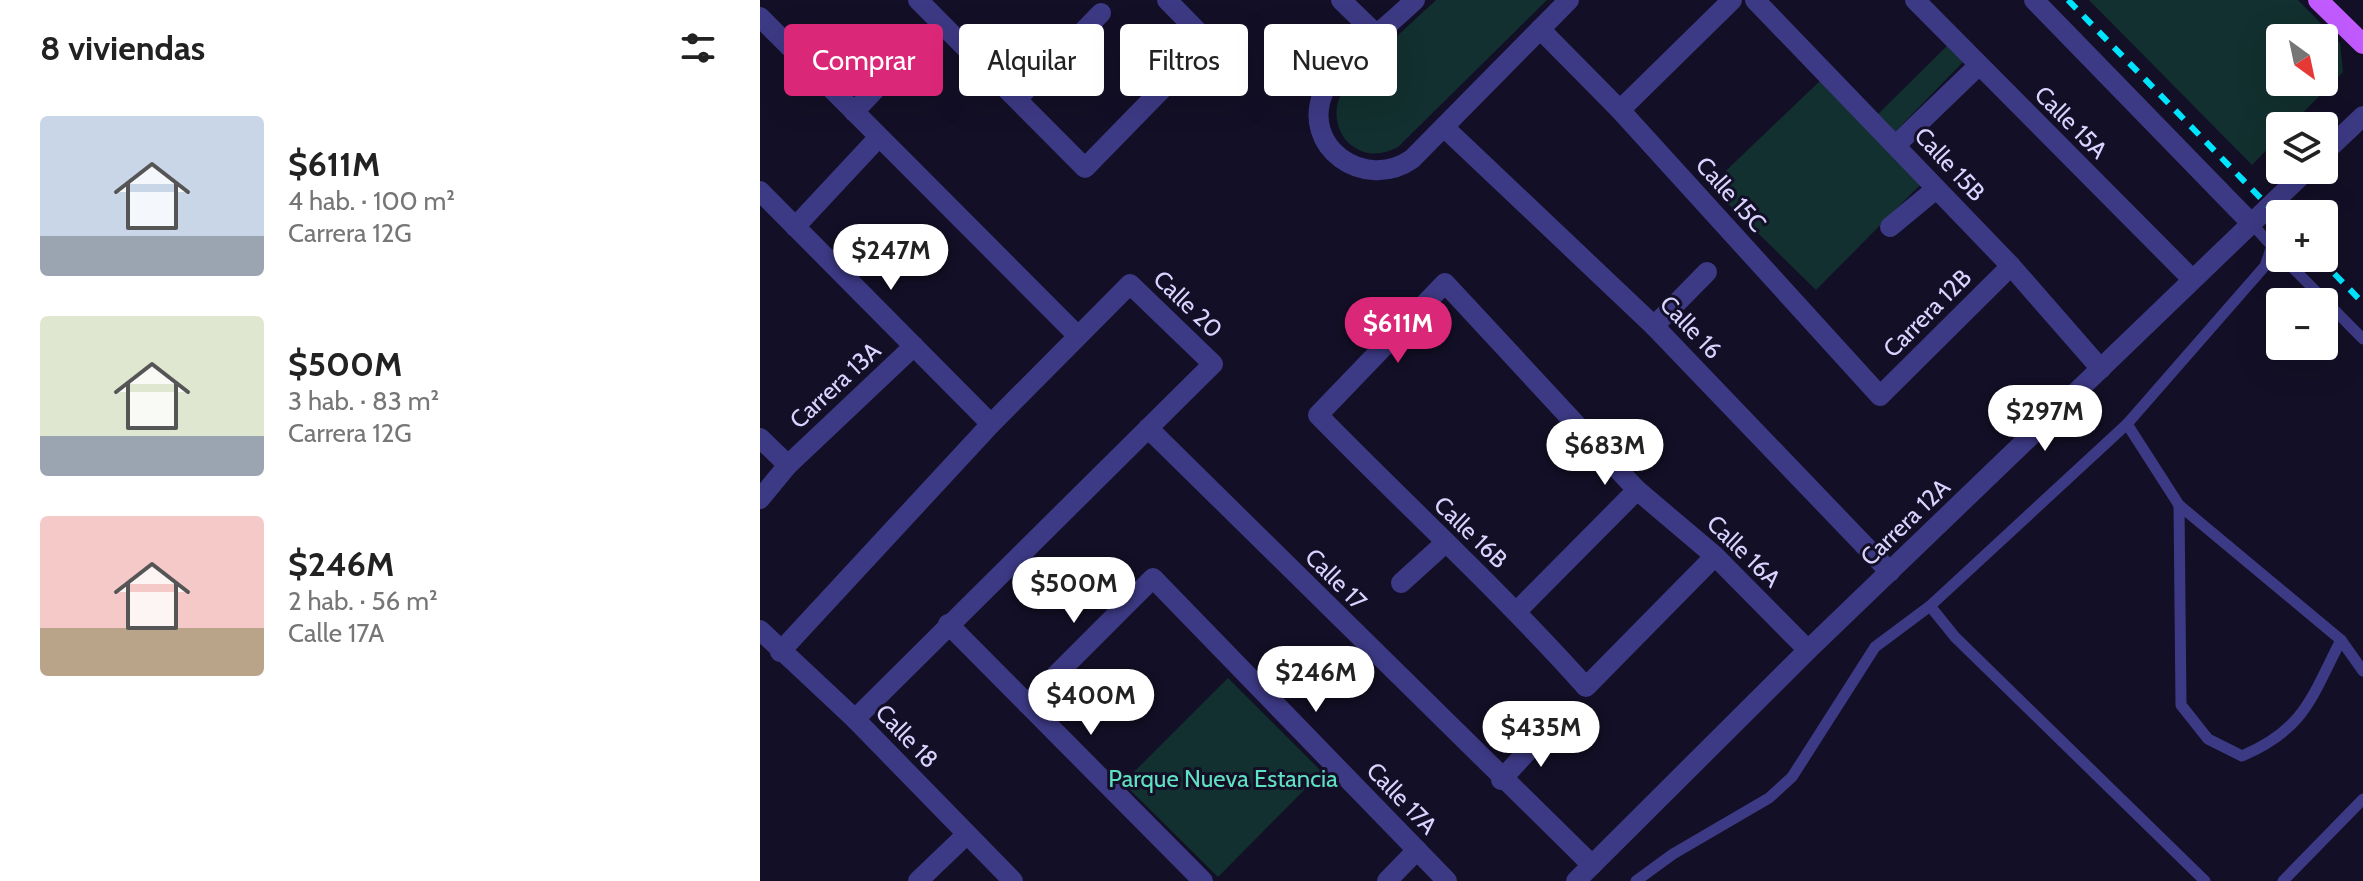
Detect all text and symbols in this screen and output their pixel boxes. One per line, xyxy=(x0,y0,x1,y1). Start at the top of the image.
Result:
chip: Comprar xyxy=(784,24,943,96)
chip: Alquilar xyxy=(959,24,1104,96)
chip: Filtros xyxy=(1120,24,1248,96)
chip: Nuevo xyxy=(1264,24,1397,96)
north arrow xyxy=(2266,24,2338,96)
map controls xyxy=(2266,24,2338,360)
icon: filters xyxy=(676,26,720,70)
text: 8 viviendas xyxy=(40,27,205,69)
street label: Calle 15A xyxy=(2029,80,2114,165)
button: layers xyxy=(2266,112,2338,184)
street label: Calle 15B xyxy=(1909,121,1991,207)
text: $611M xyxy=(288,143,380,185)
icon: home xyxy=(104,148,200,244)
street label: Calle 15C xyxy=(1690,151,1772,237)
text: 4 hab. · 100 m² xyxy=(288,185,455,217)
button: + xyxy=(2266,200,2338,272)
text: Carrera 12G xyxy=(288,217,412,249)
pin: $247M xyxy=(835,224,947,292)
text: $247M xyxy=(851,234,931,266)
street label: Carrera 12B xyxy=(1877,263,1977,363)
street label: Calle 20 xyxy=(1148,264,1228,344)
button: − xyxy=(2266,288,2338,360)
street label: Calle 16 xyxy=(1654,289,1728,365)
pin: $611M xyxy=(1342,297,1454,365)
text: $611M xyxy=(1363,307,1433,339)
street label: Carrera 13A xyxy=(784,336,887,434)
text: $500M xyxy=(288,343,402,385)
icon: home xyxy=(104,348,200,444)
text: 3 hab. · 83 m² xyxy=(288,385,439,417)
pin: $297M xyxy=(1989,385,2101,453)
text: $297M xyxy=(2006,395,2084,427)
text: Carrera 12G xyxy=(288,417,412,449)
pin: $683M xyxy=(1549,419,1661,487)
text: $683M xyxy=(1564,429,1646,461)
street label: Carrera 12A xyxy=(1854,472,1956,572)
street label: Calle 16B xyxy=(1428,490,1514,574)
street label: Calle 16A xyxy=(1701,509,1787,593)
street label: Calle 17 xyxy=(1299,542,1373,616)
text: $246M xyxy=(288,543,394,585)
icon: home xyxy=(104,548,200,644)
pin: $500M xyxy=(1018,557,1130,625)
text: $500M xyxy=(1030,567,1118,599)
text: 2 hab. · 56 m² xyxy=(288,585,438,617)
text: Calle 17A xyxy=(288,617,384,649)
pin: $246M xyxy=(1260,646,1372,714)
text: $246M xyxy=(1275,656,1357,688)
pin: $400M xyxy=(1035,669,1147,737)
text: $400M xyxy=(1046,679,1136,711)
street label: Calle 18 xyxy=(870,698,944,774)
pin: $435M xyxy=(1485,701,1597,769)
text: $435M xyxy=(1501,711,1581,743)
street label: Calle 17A xyxy=(1361,756,1443,840)
park label: Parque Nueva Estancia xyxy=(1108,764,1338,793)

